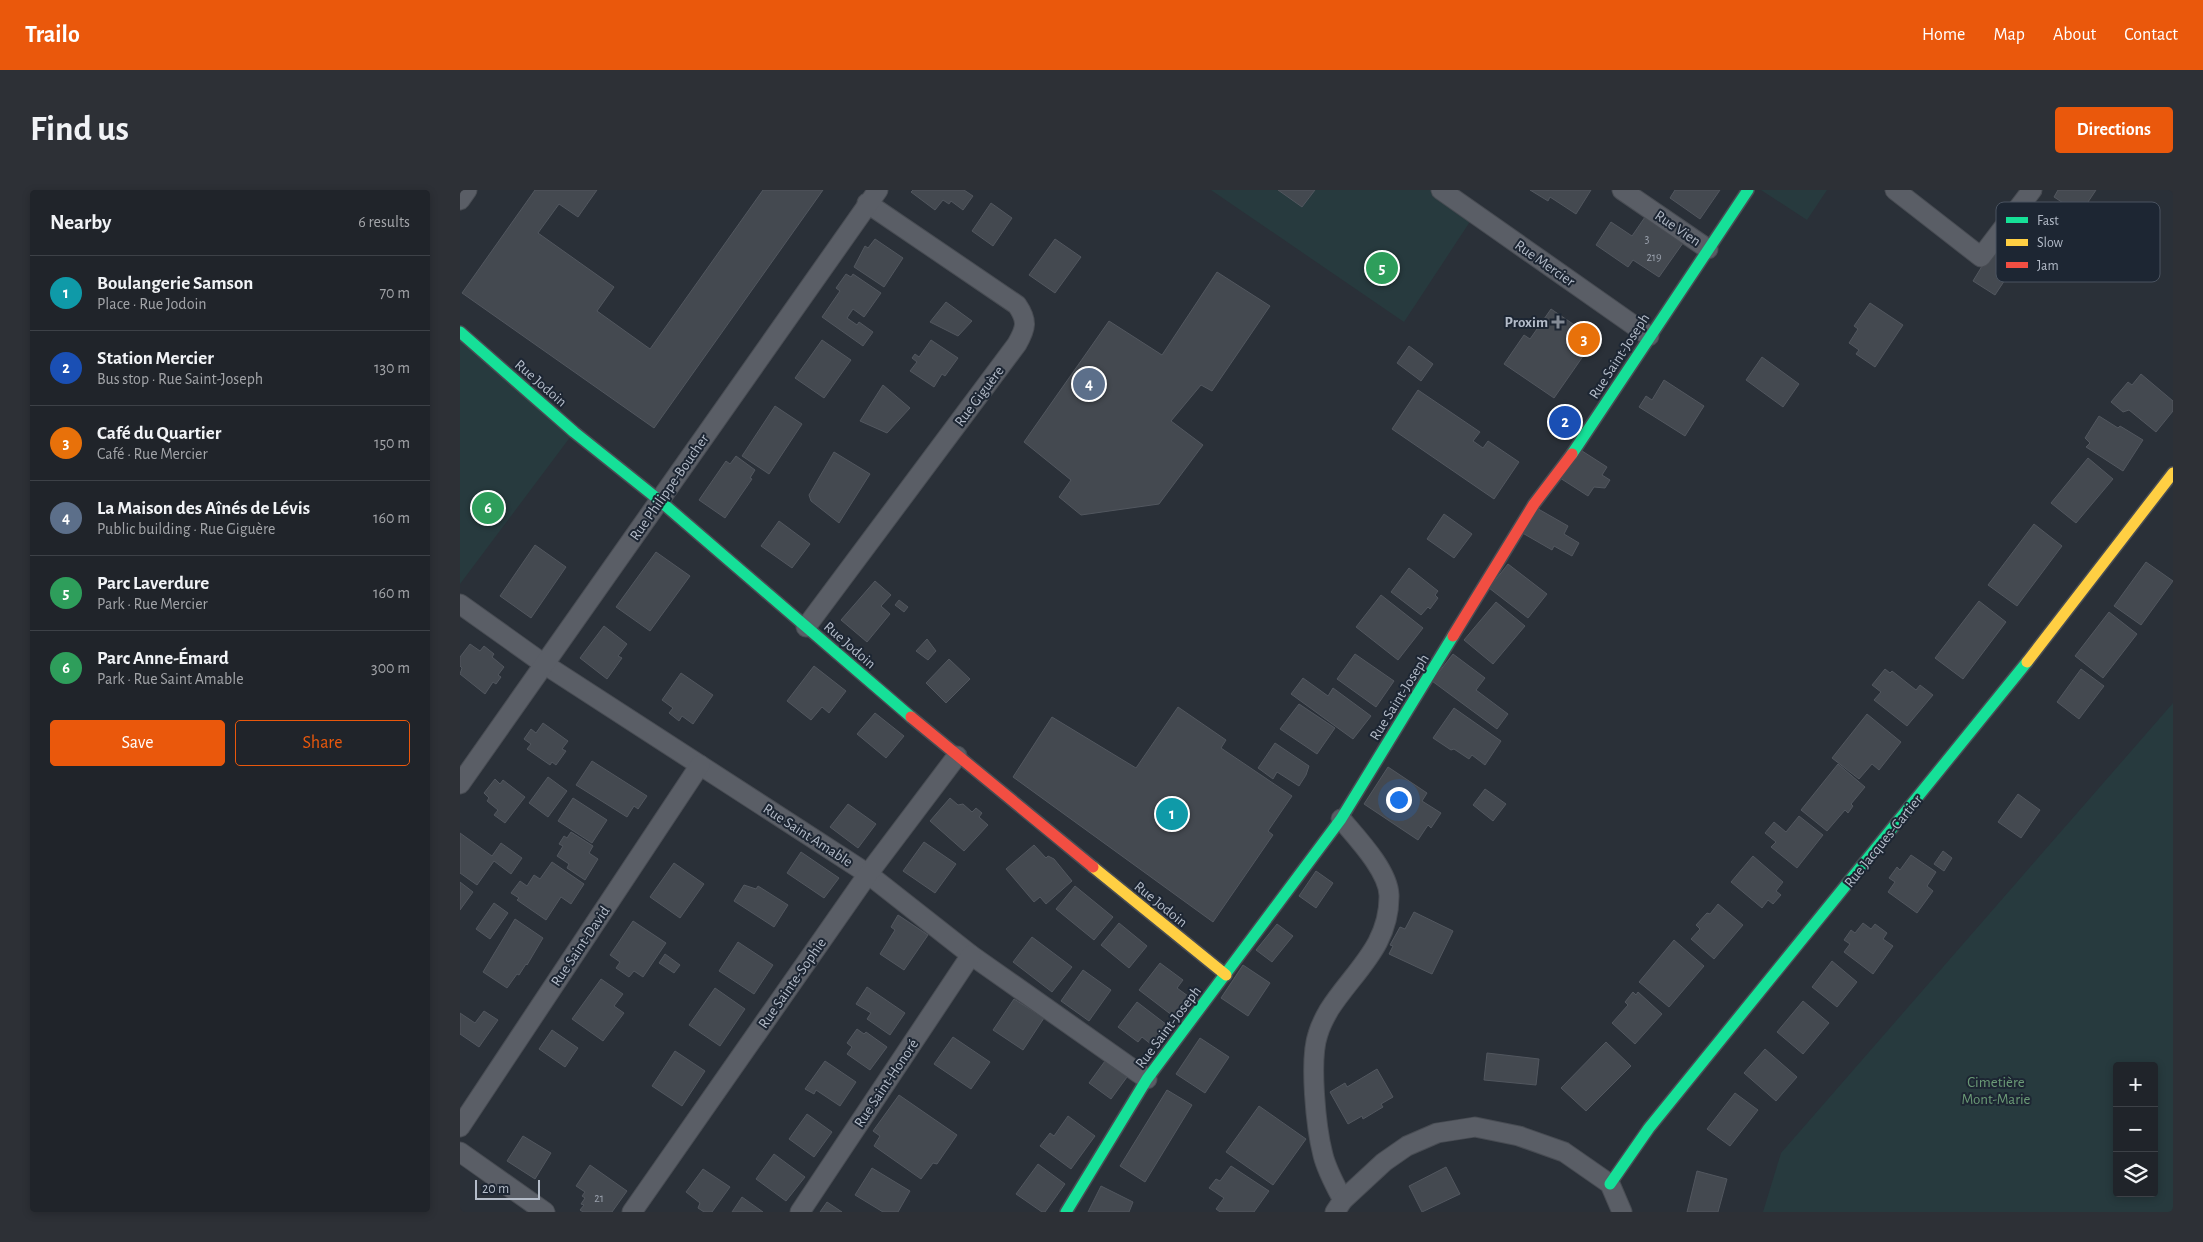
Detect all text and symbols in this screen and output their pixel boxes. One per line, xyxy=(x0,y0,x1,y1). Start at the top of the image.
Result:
text: Trailo xyxy=(25,23,80,47)
text: Home xyxy=(1922,26,1965,44)
text: Map xyxy=(1993,26,2025,44)
text: About xyxy=(2053,26,2096,44)
text: Contact xyxy=(2124,26,2178,44)
button: Directions xyxy=(2055,107,2173,153)
text: Find us xyxy=(30,112,129,147)
legend xyxy=(1996,202,2160,282)
street label: Rue Vien xyxy=(1652,208,1703,249)
text: Nearby xyxy=(50,212,111,233)
text: 6 results xyxy=(358,214,410,230)
text: Fast xyxy=(2037,214,2059,228)
house number: 3 xyxy=(1645,233,1650,245)
text: Slow xyxy=(2037,236,2064,250)
street label: Rue Mercier xyxy=(1512,237,1578,290)
pin: 5 xyxy=(1366,249,1398,287)
house number: 219 xyxy=(1646,251,1662,263)
text: Jam xyxy=(2037,259,2059,273)
text: Boulangerie Samson xyxy=(97,274,253,293)
text: 1 xyxy=(63,285,69,301)
text: 70 m xyxy=(379,285,410,301)
text: Place · Rue Jodoin xyxy=(97,296,207,312)
street label: Rue Saint-Joseph xyxy=(1586,311,1653,402)
place label: Proxim xyxy=(1504,315,1548,330)
marker: Proxim xyxy=(1552,316,1564,328)
pin: 3 xyxy=(1568,320,1600,358)
text: Station Mercier xyxy=(97,349,214,368)
street label: Rue Jodoin xyxy=(512,357,569,410)
text: 2 xyxy=(62,360,70,376)
text: 130 m xyxy=(374,360,410,376)
street label: Rue Giguère xyxy=(952,363,1007,429)
pin: 4 xyxy=(1073,365,1105,403)
text: Bus stop · Rue Saint-Joseph xyxy=(97,371,263,387)
pin: 2 xyxy=(1549,403,1581,441)
text: Café du Quartier xyxy=(97,424,221,443)
street label: Rue Philippe-Boucher xyxy=(627,431,712,543)
text: 3 xyxy=(63,435,69,451)
text: 150 m xyxy=(374,435,410,451)
text: Café · Rue Mercier xyxy=(97,446,208,462)
pin: 6 xyxy=(472,489,504,527)
text: La Maison des Aînés de Lévis xyxy=(97,499,310,518)
text: 4 xyxy=(62,510,70,526)
text: 160 m xyxy=(373,510,410,526)
text: Public building · Rue Giguère xyxy=(97,521,276,537)
text: Parc Laverdure xyxy=(97,574,209,593)
text: 5 xyxy=(63,585,69,601)
text: 160 m xyxy=(373,585,410,601)
text: Park · Rue Mercier xyxy=(97,596,208,612)
street label: Rue Jodoin xyxy=(821,619,878,672)
text: Parc Anne-Émard xyxy=(97,649,229,668)
street label: Rue Saint-Joseph xyxy=(1367,652,1432,743)
text: 6 xyxy=(62,660,70,676)
text: 300 m xyxy=(371,660,410,676)
text: Park · Rue Saint Amable xyxy=(97,671,244,687)
button: Save xyxy=(50,720,225,766)
button: Share xyxy=(235,720,410,766)
your location xyxy=(1386,787,1412,813)
street label: Rue Jacques-Cartier xyxy=(1842,792,1925,890)
pin: 1 xyxy=(1156,795,1188,833)
street label: Rue Saint Amable xyxy=(760,801,855,870)
street label: Rue Jodoin xyxy=(1131,879,1190,930)
street label: Rue Saint-David xyxy=(548,903,613,989)
street label: Rue Sainte-Sophie xyxy=(756,935,829,1031)
street label: Rue Saint-Joseph xyxy=(1133,983,1204,1071)
street label: Rue Saint-Honoré xyxy=(851,1036,921,1130)
map controls xyxy=(2113,1062,2158,1197)
button: + xyxy=(2113,1062,2158,1107)
park label: Cimetière Mont-Marie xyxy=(1961,1075,2031,1107)
button: − xyxy=(2113,1107,2158,1152)
button: layers xyxy=(2113,1152,2158,1197)
scale bar xyxy=(475,1177,540,1200)
text: 20 m xyxy=(482,1182,509,1196)
house number: 21 xyxy=(594,1192,604,1204)

